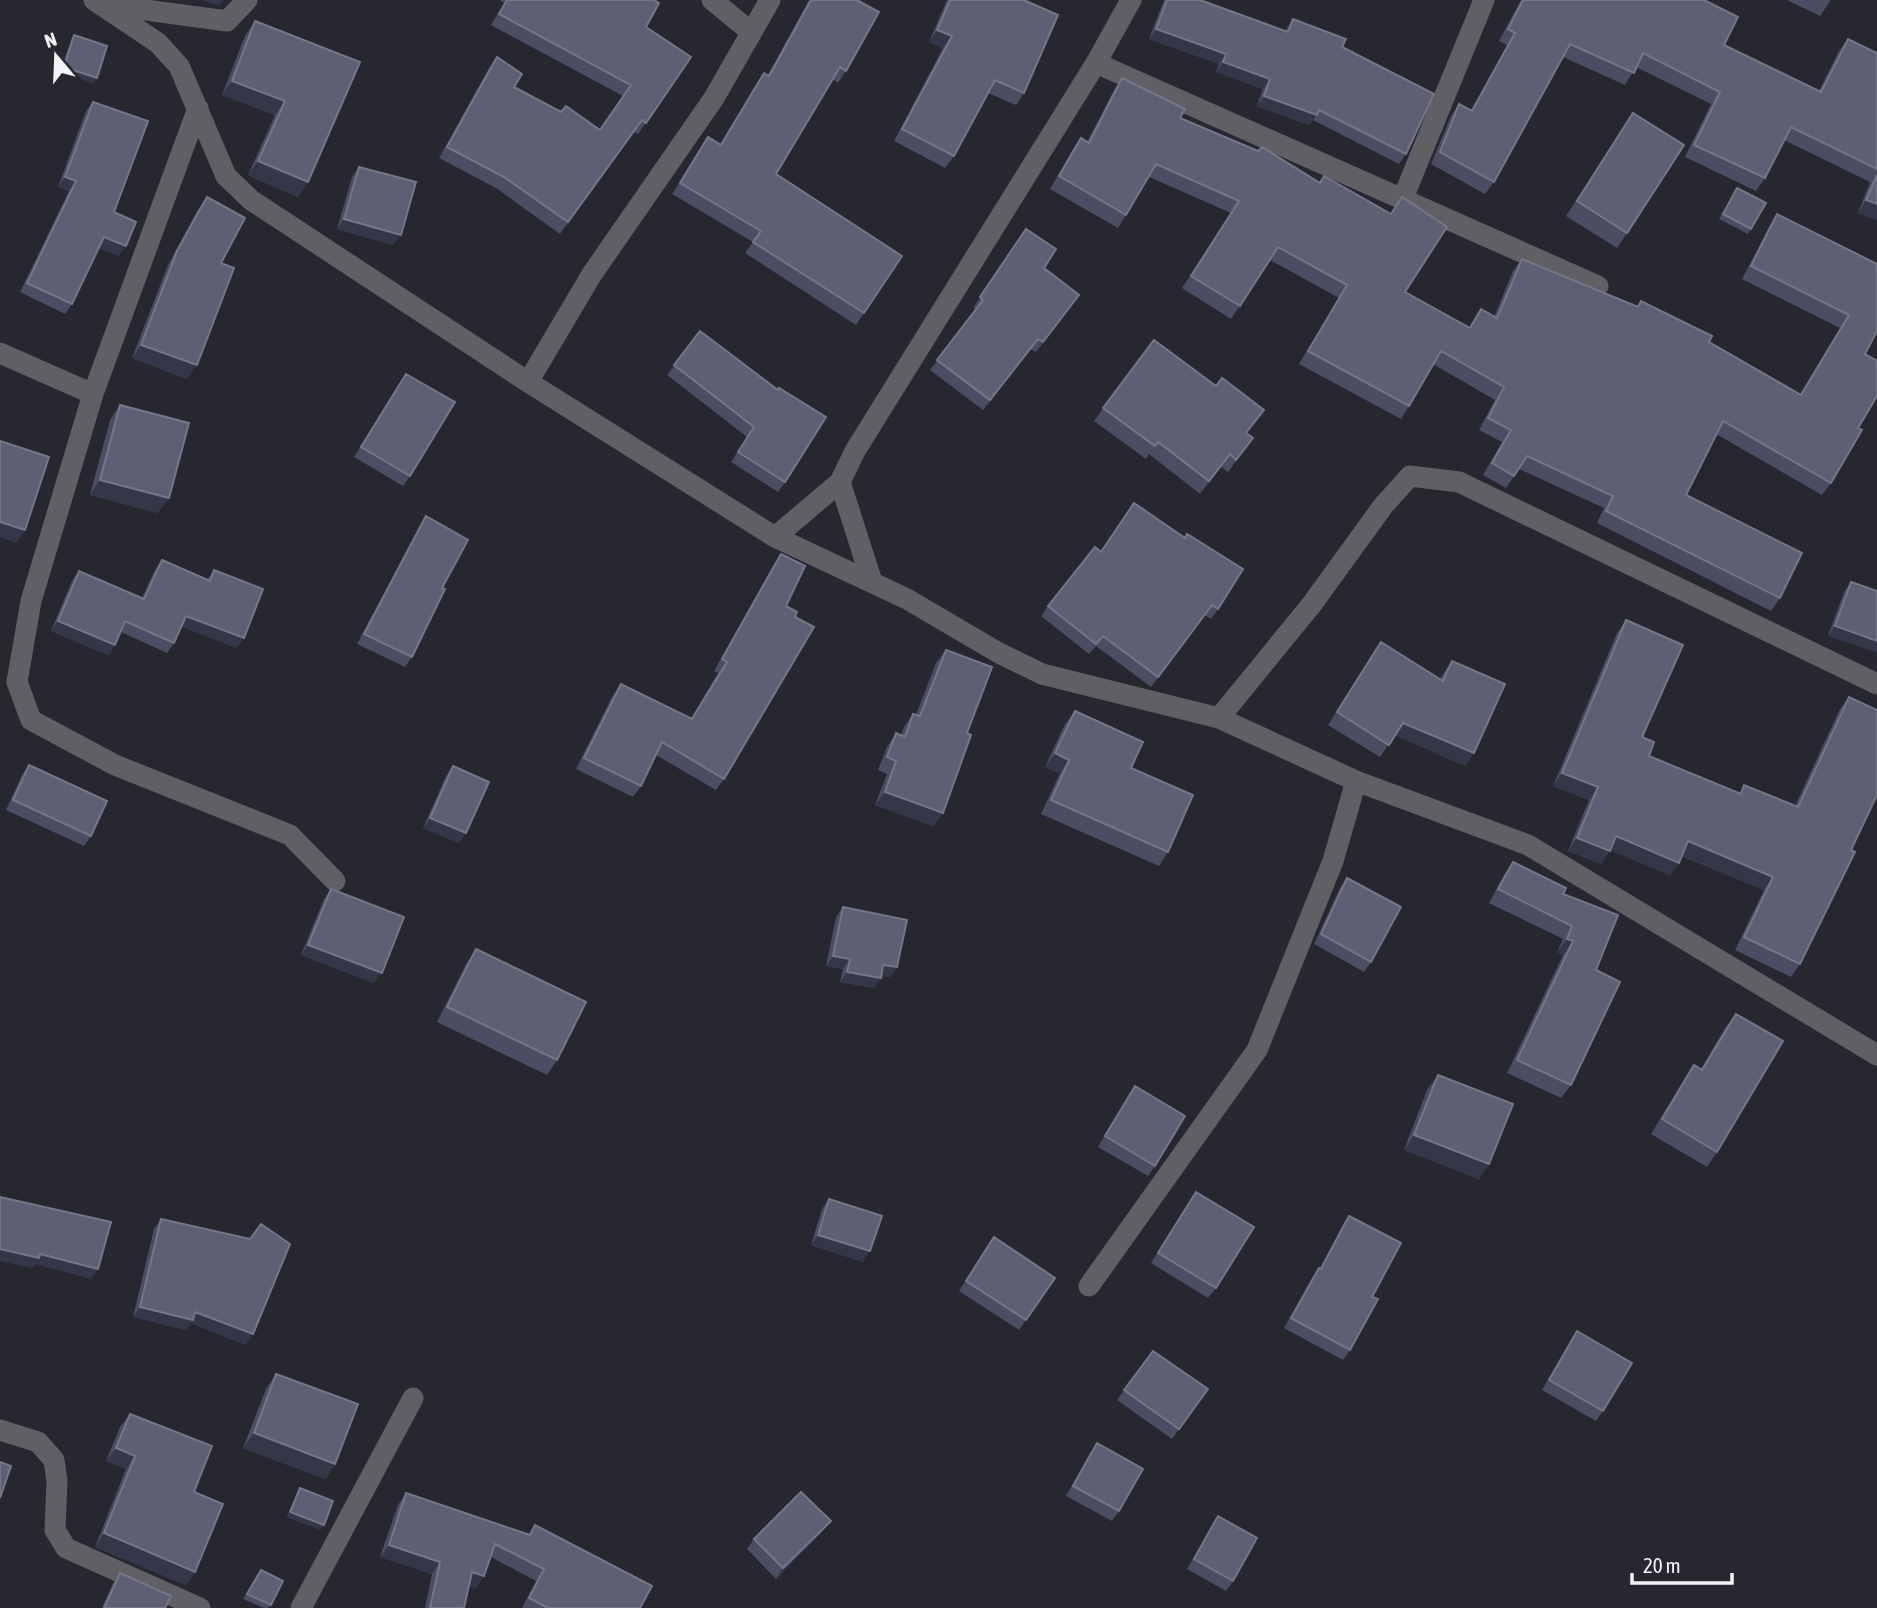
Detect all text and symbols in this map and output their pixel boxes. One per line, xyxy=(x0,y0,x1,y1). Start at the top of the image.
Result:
north arrow xyxy=(21,21,91,91)
text: N xyxy=(42,28,59,52)
scale bar xyxy=(1632,1542,1732,1586)
text: 20 m xyxy=(1643,1553,1681,1577)

